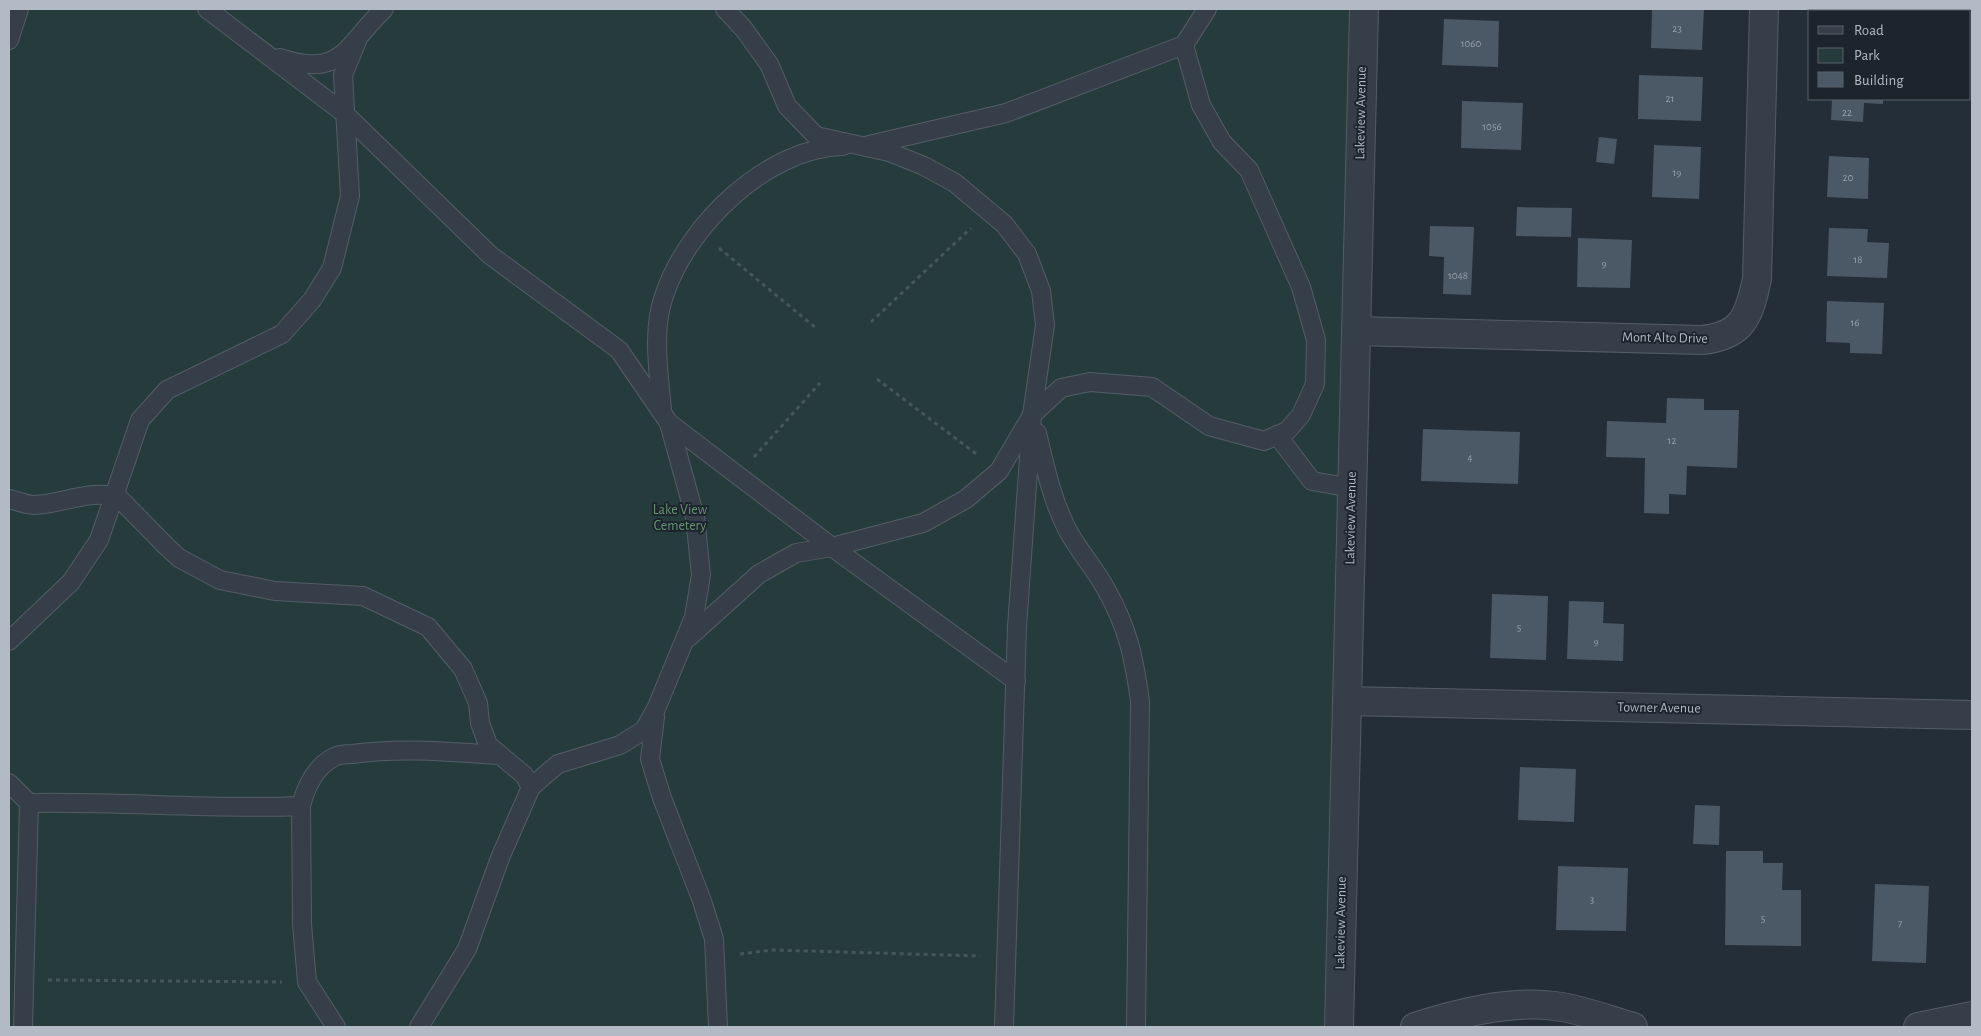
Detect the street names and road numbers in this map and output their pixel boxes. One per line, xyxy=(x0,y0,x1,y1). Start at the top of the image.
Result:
street label: Lakeview Avenue xyxy=(1353,66,1369,160)
street label: Mont Alto Drive xyxy=(1622,330,1708,346)
street label: Lakeview Avenue xyxy=(1343,471,1359,565)
street label: Towner Avenue xyxy=(1617,700,1701,716)
street label: Lakeview Avenue xyxy=(1333,876,1349,970)

